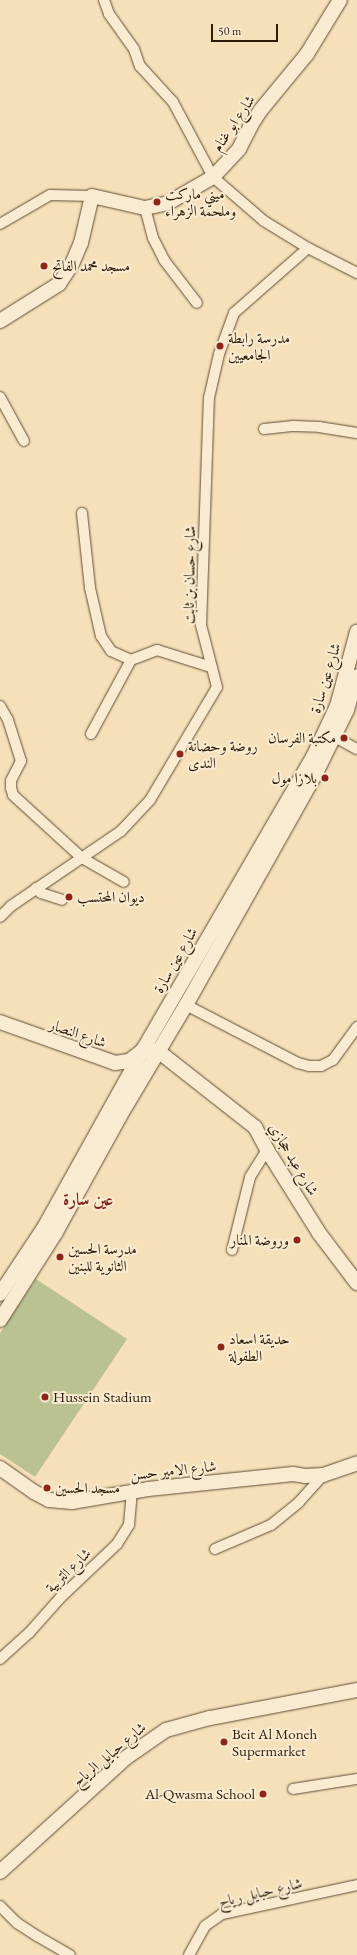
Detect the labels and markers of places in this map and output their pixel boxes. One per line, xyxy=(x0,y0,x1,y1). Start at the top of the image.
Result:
place label: ميني ماركت وملحمة الزهراء xyxy=(165,184,236,219)
marker: ميني ماركت وملحمة الزهراء xyxy=(152,197,162,207)
place label: مسجد محمد الفاتح xyxy=(52,257,130,275)
marker: مسجد محمد الفاتح xyxy=(39,261,49,271)
place label: مدرسة رابطة الجامعيين xyxy=(228,328,290,363)
marker: مدرسة رابطة الجامعيين xyxy=(215,341,225,351)
place label: مكتبة الفرسان xyxy=(268,729,336,747)
marker: مكتبة الفرسان xyxy=(339,733,349,743)
place label: روضة وحضانة الندى xyxy=(188,736,258,771)
marker: روضة وحضانة الندى xyxy=(175,749,185,759)
place label: بلازا مول xyxy=(271,769,317,787)
marker: بلازا مول xyxy=(320,773,330,783)
place label: ديوان المحتسب xyxy=(77,888,145,906)
marker: ديوان المحتسب xyxy=(64,892,74,902)
place label: وروضة المنار xyxy=(230,1231,289,1249)
marker: وروضة المنار xyxy=(292,1235,302,1245)
place label: مدرسة الحسين الثانوية للبنين xyxy=(68,1239,137,1274)
marker: مدرسة الحسين الثانوية للبنين xyxy=(55,1252,65,1262)
place label: حديقة اسعاد الطفولة xyxy=(229,1329,290,1364)
marker: حديقة اسعاد الطفولة xyxy=(216,1342,226,1352)
place label: Hussein Stadium xyxy=(53,1388,152,1406)
marker: Hussein Stadium xyxy=(40,1392,50,1402)
place label: مسجد الحسين xyxy=(55,1479,120,1497)
marker: مسجد الحسين xyxy=(42,1483,52,1493)
place label: Beit Al Moneh Supermarket xyxy=(232,1724,317,1759)
marker: Beit Al Moneh Supermarket xyxy=(219,1737,229,1747)
place label: Al-Qwasma School xyxy=(145,1785,255,1803)
marker: Al-Qwasma School xyxy=(258,1789,268,1799)

